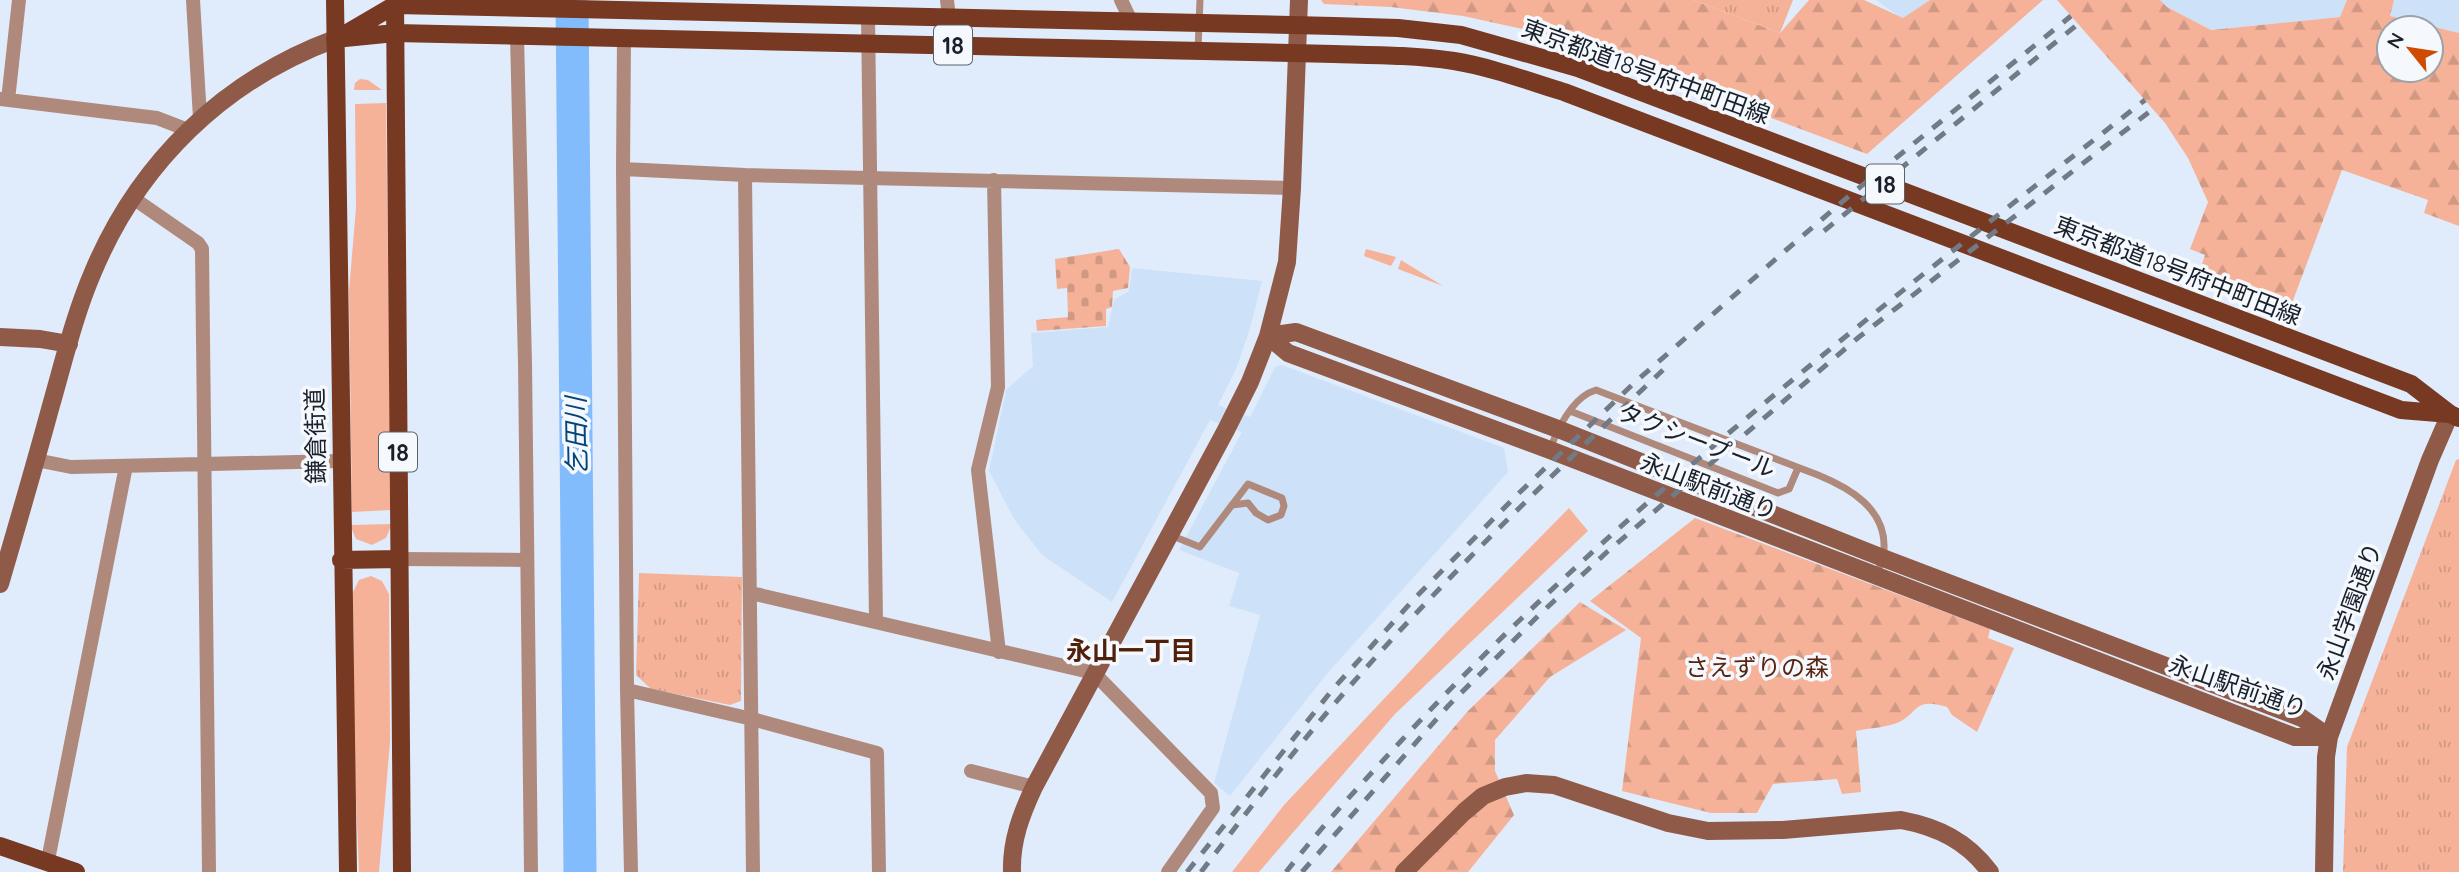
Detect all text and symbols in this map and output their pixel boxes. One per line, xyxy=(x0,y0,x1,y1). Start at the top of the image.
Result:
street label: 東京都道18号府中町田線 xyxy=(1518,12,1774,130)
north arrow xyxy=(2375,14,2445,84)
road number: 18 xyxy=(934,26,972,64)
text: N xyxy=(2381,28,2409,53)
road number: 18 xyxy=(1866,164,1904,204)
street label: 東京都道18号府中町田線 xyxy=(2050,209,2306,331)
street label: 鎌倉街道 xyxy=(299,388,331,484)
water label: 乞田川 xyxy=(559,394,593,475)
street label: タクシープール xyxy=(1614,396,1780,484)
road number: 18 xyxy=(379,432,417,472)
street label: 永山駅前通り xyxy=(1636,446,1782,526)
street label: 永山学園通り xyxy=(2310,538,2388,684)
district label: 永山一丁目 xyxy=(1066,634,1196,667)
street label: 永山駅前通り xyxy=(2165,648,2311,724)
park label: さえずりの森 xyxy=(1685,652,1829,682)

